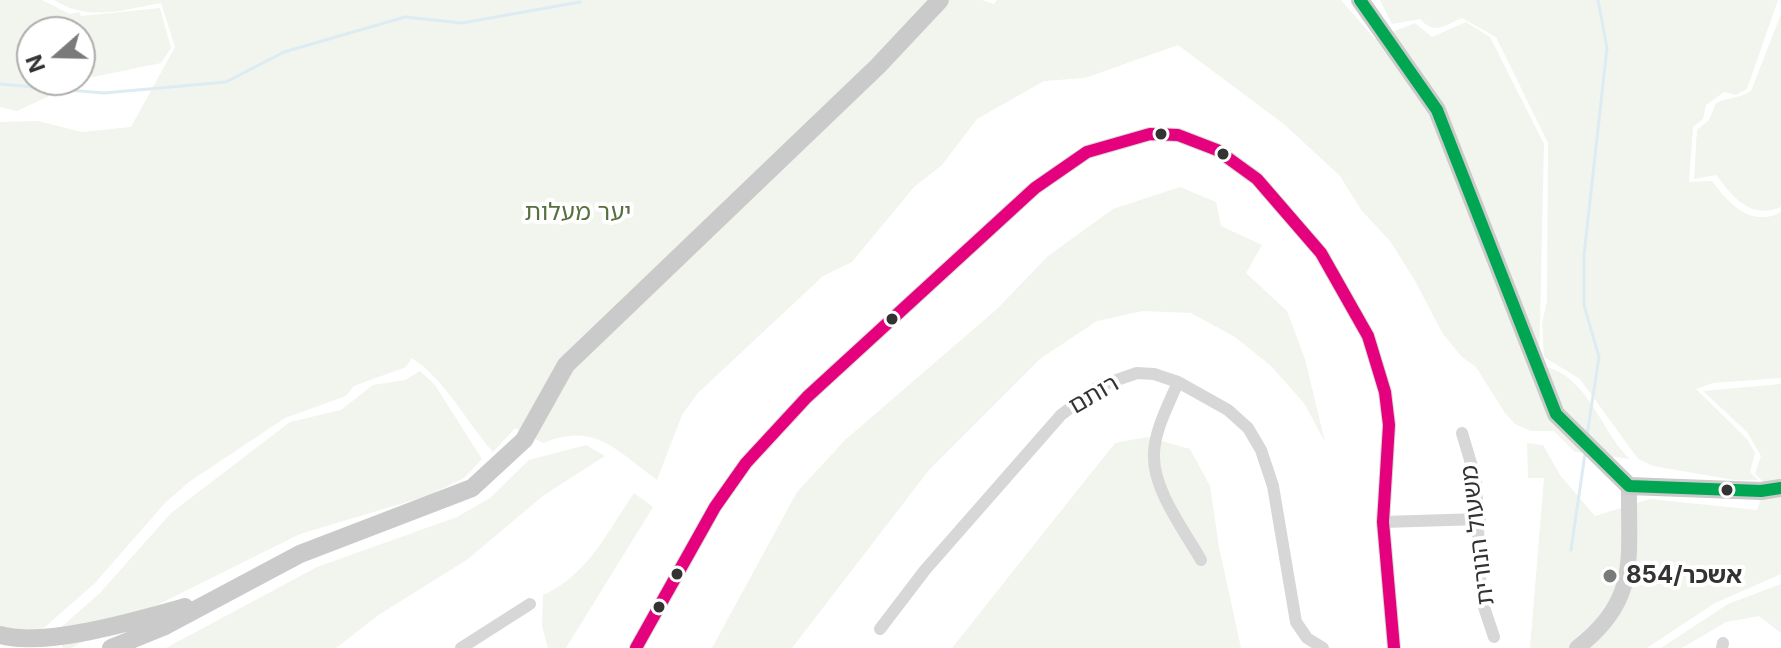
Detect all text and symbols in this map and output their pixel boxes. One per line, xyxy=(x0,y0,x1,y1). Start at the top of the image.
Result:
north arrow xyxy=(16,16,96,96)
text: N xyxy=(20,51,50,76)
unlabelled marker xyxy=(1153,126,1169,142)
unlabelled marker xyxy=(1215,146,1231,162)
park label: יער מעלות xyxy=(525,199,631,227)
unlabelled marker xyxy=(884,311,900,327)
street label: רותם xyxy=(1064,369,1124,421)
street label: משעול הנורית xyxy=(1455,463,1501,607)
unlabelled marker xyxy=(1719,482,1735,498)
place label: אשכר/854 xyxy=(1626,562,1742,590)
unlabelled marker xyxy=(669,566,685,582)
marker: אשכר/854 xyxy=(1601,567,1619,585)
unlabelled marker xyxy=(651,599,667,615)

